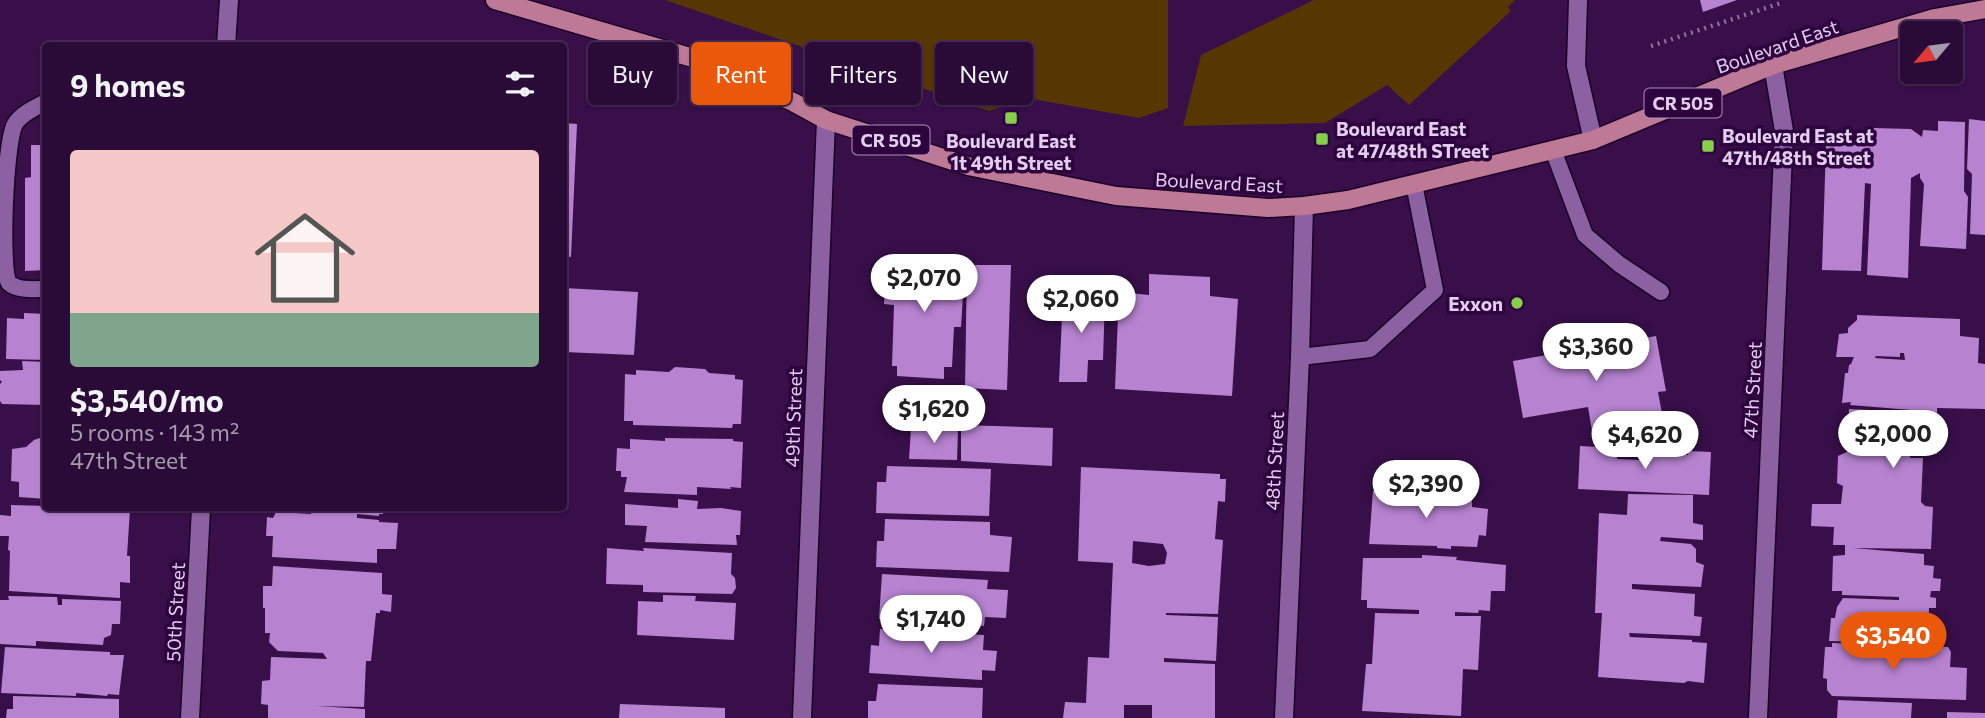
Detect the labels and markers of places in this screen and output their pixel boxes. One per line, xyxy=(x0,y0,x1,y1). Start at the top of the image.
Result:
marker: Boulevard East 1t 49th Street xyxy=(1003,110,1019,126)
place label: Boulevard East at 47/48th STreet xyxy=(1336,117,1489,162)
place label: Boulevard East at 47th/48th Street xyxy=(1722,124,1874,169)
place label: Boulevard East 1t 49th Street xyxy=(946,129,1076,174)
marker: Boulevard East at 47/48th STreet xyxy=(1314,131,1330,147)
marker: Boulevard East at 47th/48th Street xyxy=(1700,138,1716,154)
pin: $2,070 xyxy=(867,254,981,314)
pin: $2,060 xyxy=(1024,276,1138,335)
place label: Exxon xyxy=(1448,292,1503,315)
marker: Exxon xyxy=(1509,295,1525,311)
pin: $3,360 xyxy=(1539,324,1653,383)
pin: $1,620 xyxy=(877,386,991,445)
pin: $2,000 xyxy=(1836,410,1950,470)
pin: $4,620 xyxy=(1588,412,1702,471)
pin: $2,390 xyxy=(1369,461,1483,520)
pin: $1,740 xyxy=(874,596,988,655)
pin: $3,540 xyxy=(1836,612,1950,672)

